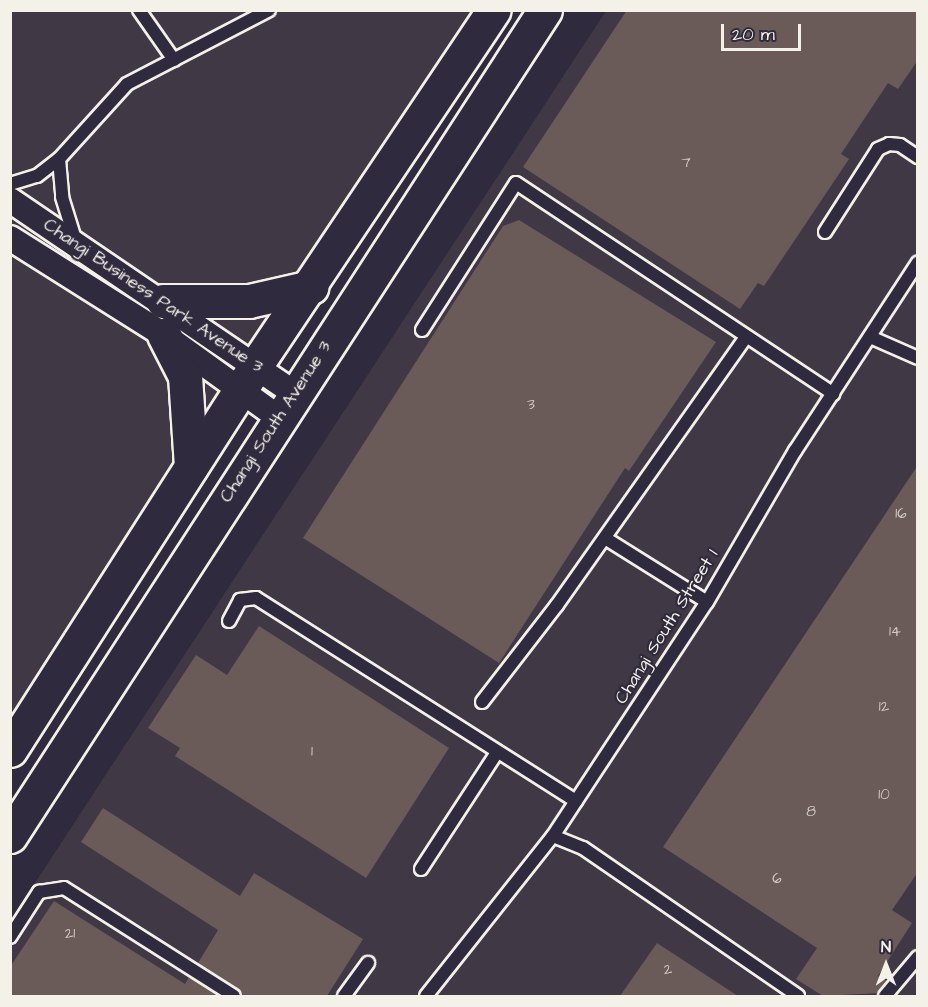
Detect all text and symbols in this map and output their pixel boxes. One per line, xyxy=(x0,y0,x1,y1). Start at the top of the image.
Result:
scale bar xyxy=(724,12,804,50)
text: 20 m xyxy=(732,22,775,47)
house number: 7 xyxy=(681,154,691,172)
street label: Changi Business Park Avenue 3 xyxy=(39,214,267,378)
street label: Changi South Avenue 3 xyxy=(216,337,336,507)
house number: 3 xyxy=(527,396,535,414)
house number: 16 xyxy=(895,505,907,523)
street label: Changi South Street 1 xyxy=(611,546,723,708)
house number: 14 xyxy=(889,623,901,641)
house number: 12 xyxy=(879,698,889,716)
house number: 1 xyxy=(311,743,313,761)
house number: 10 xyxy=(878,786,890,804)
house number: 8 xyxy=(806,803,816,821)
house number: 6 xyxy=(772,870,782,888)
house number: 21 xyxy=(65,925,75,943)
north arrow xyxy=(856,935,916,995)
text: N xyxy=(881,936,891,958)
house number: 2 xyxy=(664,961,672,979)

